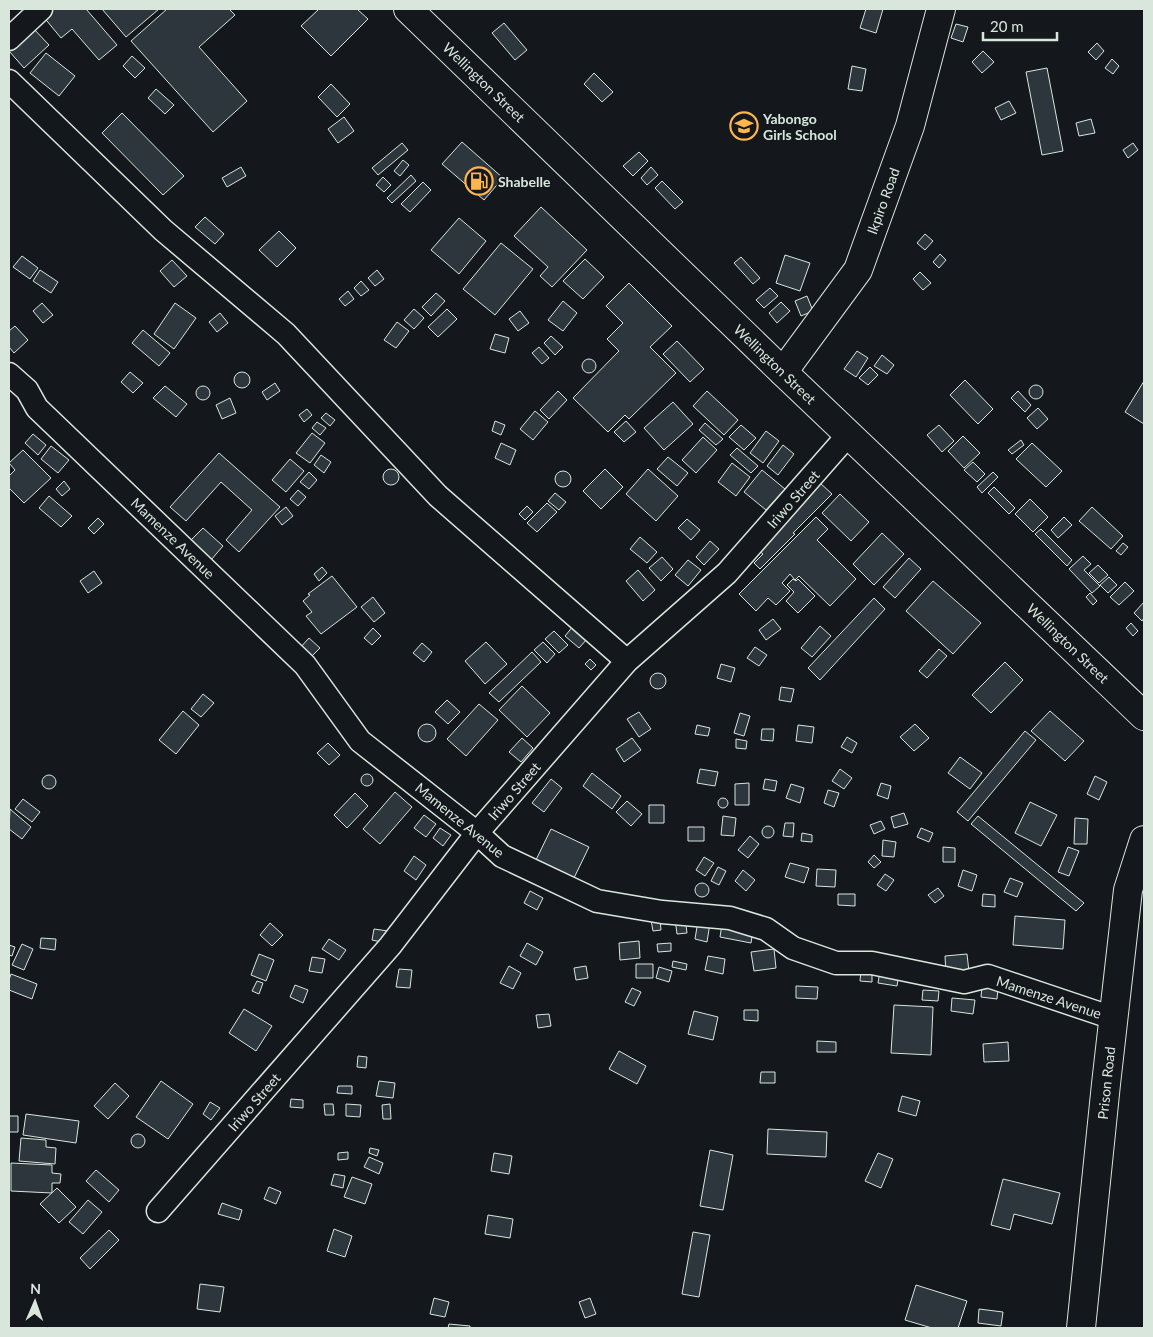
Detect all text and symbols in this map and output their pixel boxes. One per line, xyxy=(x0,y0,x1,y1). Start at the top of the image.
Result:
scale bar xyxy=(983,10,1057,42)
text: 20 m xyxy=(990,17,1024,35)
street label: Wellington Street xyxy=(439,39,529,125)
place label: Yabongo Girls School xyxy=(762,110,837,143)
school or university icon: Yabongo Girls School xyxy=(729,111,759,141)
street label: Ikpiro Road xyxy=(863,165,903,237)
fuel station icon: Shabelle xyxy=(464,166,494,196)
place label: Shabelle xyxy=(498,173,551,190)
street label: Wellington Street xyxy=(730,321,820,407)
street label: Iriwo Street xyxy=(763,466,823,532)
street label: Mamenze Avenue xyxy=(128,494,218,582)
street label: Wellington Street xyxy=(1023,600,1113,686)
street label: Iriwo Street xyxy=(484,758,544,824)
street label: Mamenze Avenue xyxy=(412,779,508,861)
street label: Mamenze Avenue xyxy=(994,972,1104,1022)
street label: Prison Road xyxy=(1094,1046,1118,1120)
street label: Iriwo Street xyxy=(224,1069,284,1135)
north arrow xyxy=(10,1277,60,1327)
text: N xyxy=(30,1280,41,1297)

